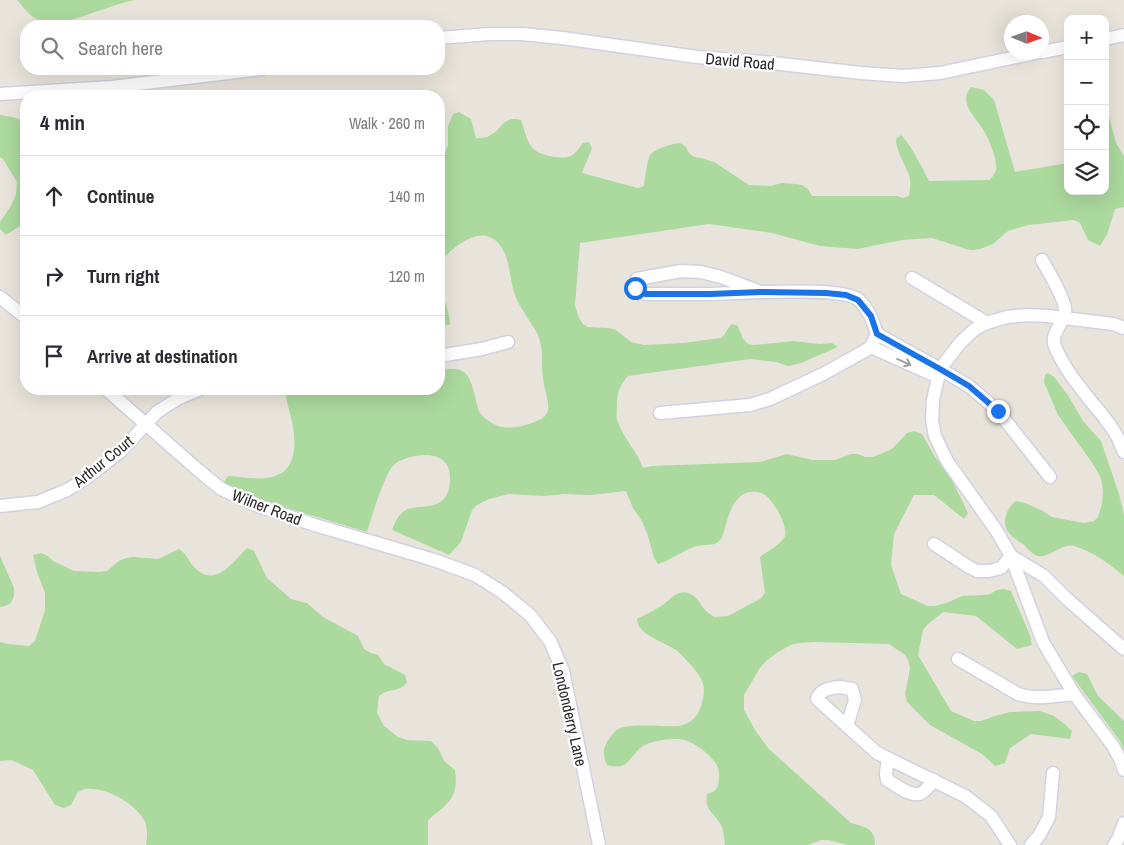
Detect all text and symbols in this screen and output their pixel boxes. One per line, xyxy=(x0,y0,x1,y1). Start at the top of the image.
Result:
north arrow xyxy=(1004,15,1049,60)
map controls xyxy=(1064,15,1109,195)
button: + xyxy=(1064,15,1109,60)
search box xyxy=(20,20,445,75)
icon: search xyxy=(38,34,66,62)
text: Search here xyxy=(78,35,163,61)
street label: David Road xyxy=(705,47,775,75)
button: − xyxy=(1064,60,1109,105)
button: locate xyxy=(1064,105,1109,150)
text: 4 min xyxy=(40,108,85,137)
text: Walk · 260 m xyxy=(349,112,425,134)
button: layers xyxy=(1064,150,1109,195)
icon: ahead xyxy=(40,182,68,210)
text: Continue xyxy=(87,183,155,209)
text: 140 m xyxy=(389,185,425,207)
icon: right xyxy=(40,262,68,290)
text: Turn right xyxy=(87,263,159,289)
text: 120 m xyxy=(389,265,425,287)
route start xyxy=(624,277,647,300)
icon: arrive xyxy=(40,342,68,370)
text: Arrive at destination xyxy=(87,343,238,369)
one-way arrow xyxy=(896,357,911,367)
route end xyxy=(987,400,1010,423)
street label: Arthur Court xyxy=(68,430,138,493)
street label: Wilner Road xyxy=(229,484,305,530)
street label: Londonderry Lane xyxy=(547,660,593,768)

